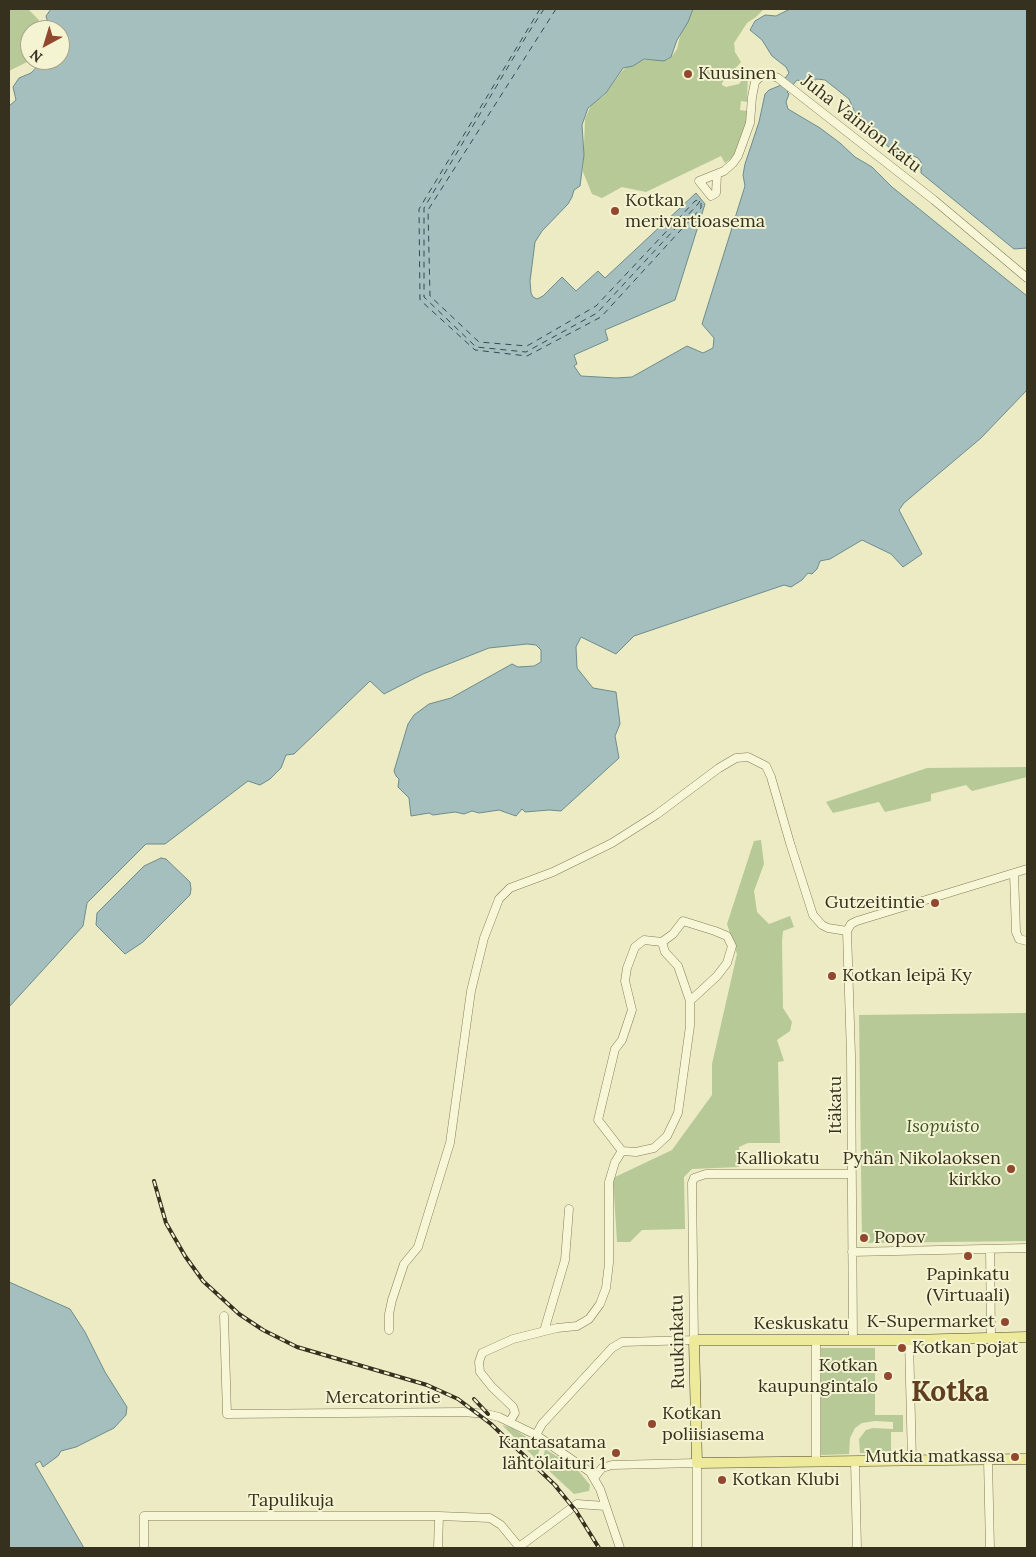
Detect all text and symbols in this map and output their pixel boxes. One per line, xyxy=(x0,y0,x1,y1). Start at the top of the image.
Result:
north arrow xyxy=(20,20,70,70)
text: N xyxy=(26,45,46,66)
place label: Kuusinen xyxy=(698,63,777,85)
marker: Kuusinen xyxy=(682,68,694,80)
street label: Juha Vainion katu xyxy=(797,70,925,178)
place label: Kotkan merivartioasema xyxy=(625,190,765,232)
marker: Kotkan merivartioasema xyxy=(609,205,621,217)
place label: Gutzeitintie xyxy=(825,892,925,914)
marker: Gutzeitintie xyxy=(929,897,941,909)
place label: Kotkan leipä Ky xyxy=(842,965,972,987)
marker: Kotkan leipä Ky xyxy=(826,970,838,982)
street label: Itäkatu xyxy=(825,1076,847,1134)
park label: Isopuisto xyxy=(906,1116,980,1138)
street label: Kalliokatu xyxy=(736,1148,820,1170)
place label: Pyhän Nikolaoksen kirkko xyxy=(842,1148,1001,1190)
marker: Pyhän Nikolaoksen kirkko xyxy=(1005,1163,1017,1175)
place label: Popov xyxy=(874,1227,926,1249)
marker: Popov xyxy=(858,1232,870,1244)
marker: Papinkatu (Virtuaali) xyxy=(962,1250,974,1262)
place label: Papinkatu (Virtuaali) xyxy=(926,1264,1010,1306)
street label: Ruukinkatu xyxy=(666,1294,690,1390)
place label: K-Supermarket xyxy=(867,1311,995,1333)
street label: Keskuskatu xyxy=(753,1313,849,1335)
marker: K-Supermarket xyxy=(999,1316,1011,1328)
place label: Kotkan pojat xyxy=(912,1337,1018,1359)
marker: Kotkan pojat xyxy=(896,1342,908,1354)
place label: Kotkan kaupungintalo xyxy=(758,1355,878,1398)
marker: Kotkan kaupungintalo xyxy=(882,1370,894,1382)
district label: Kotka xyxy=(911,1376,989,1410)
street label: Mercatorintie xyxy=(325,1387,441,1409)
place label: Kotkan poliisiasema xyxy=(662,1403,764,1446)
marker: Kotkan poliisiasema xyxy=(646,1418,658,1430)
place label: Kantasatama lähtölaituri 1 xyxy=(498,1432,606,1475)
place label: Mutkia matkassa xyxy=(865,1446,1005,1468)
marker: Kantasatama lähtölaituri 1 xyxy=(610,1447,622,1459)
marker: Mutkia matkassa xyxy=(1009,1451,1021,1463)
place label: Kotkan Klubi xyxy=(732,1469,840,1491)
marker: Kotkan Klubi xyxy=(716,1474,728,1486)
street label: Tapulikuja xyxy=(248,1490,334,1512)

